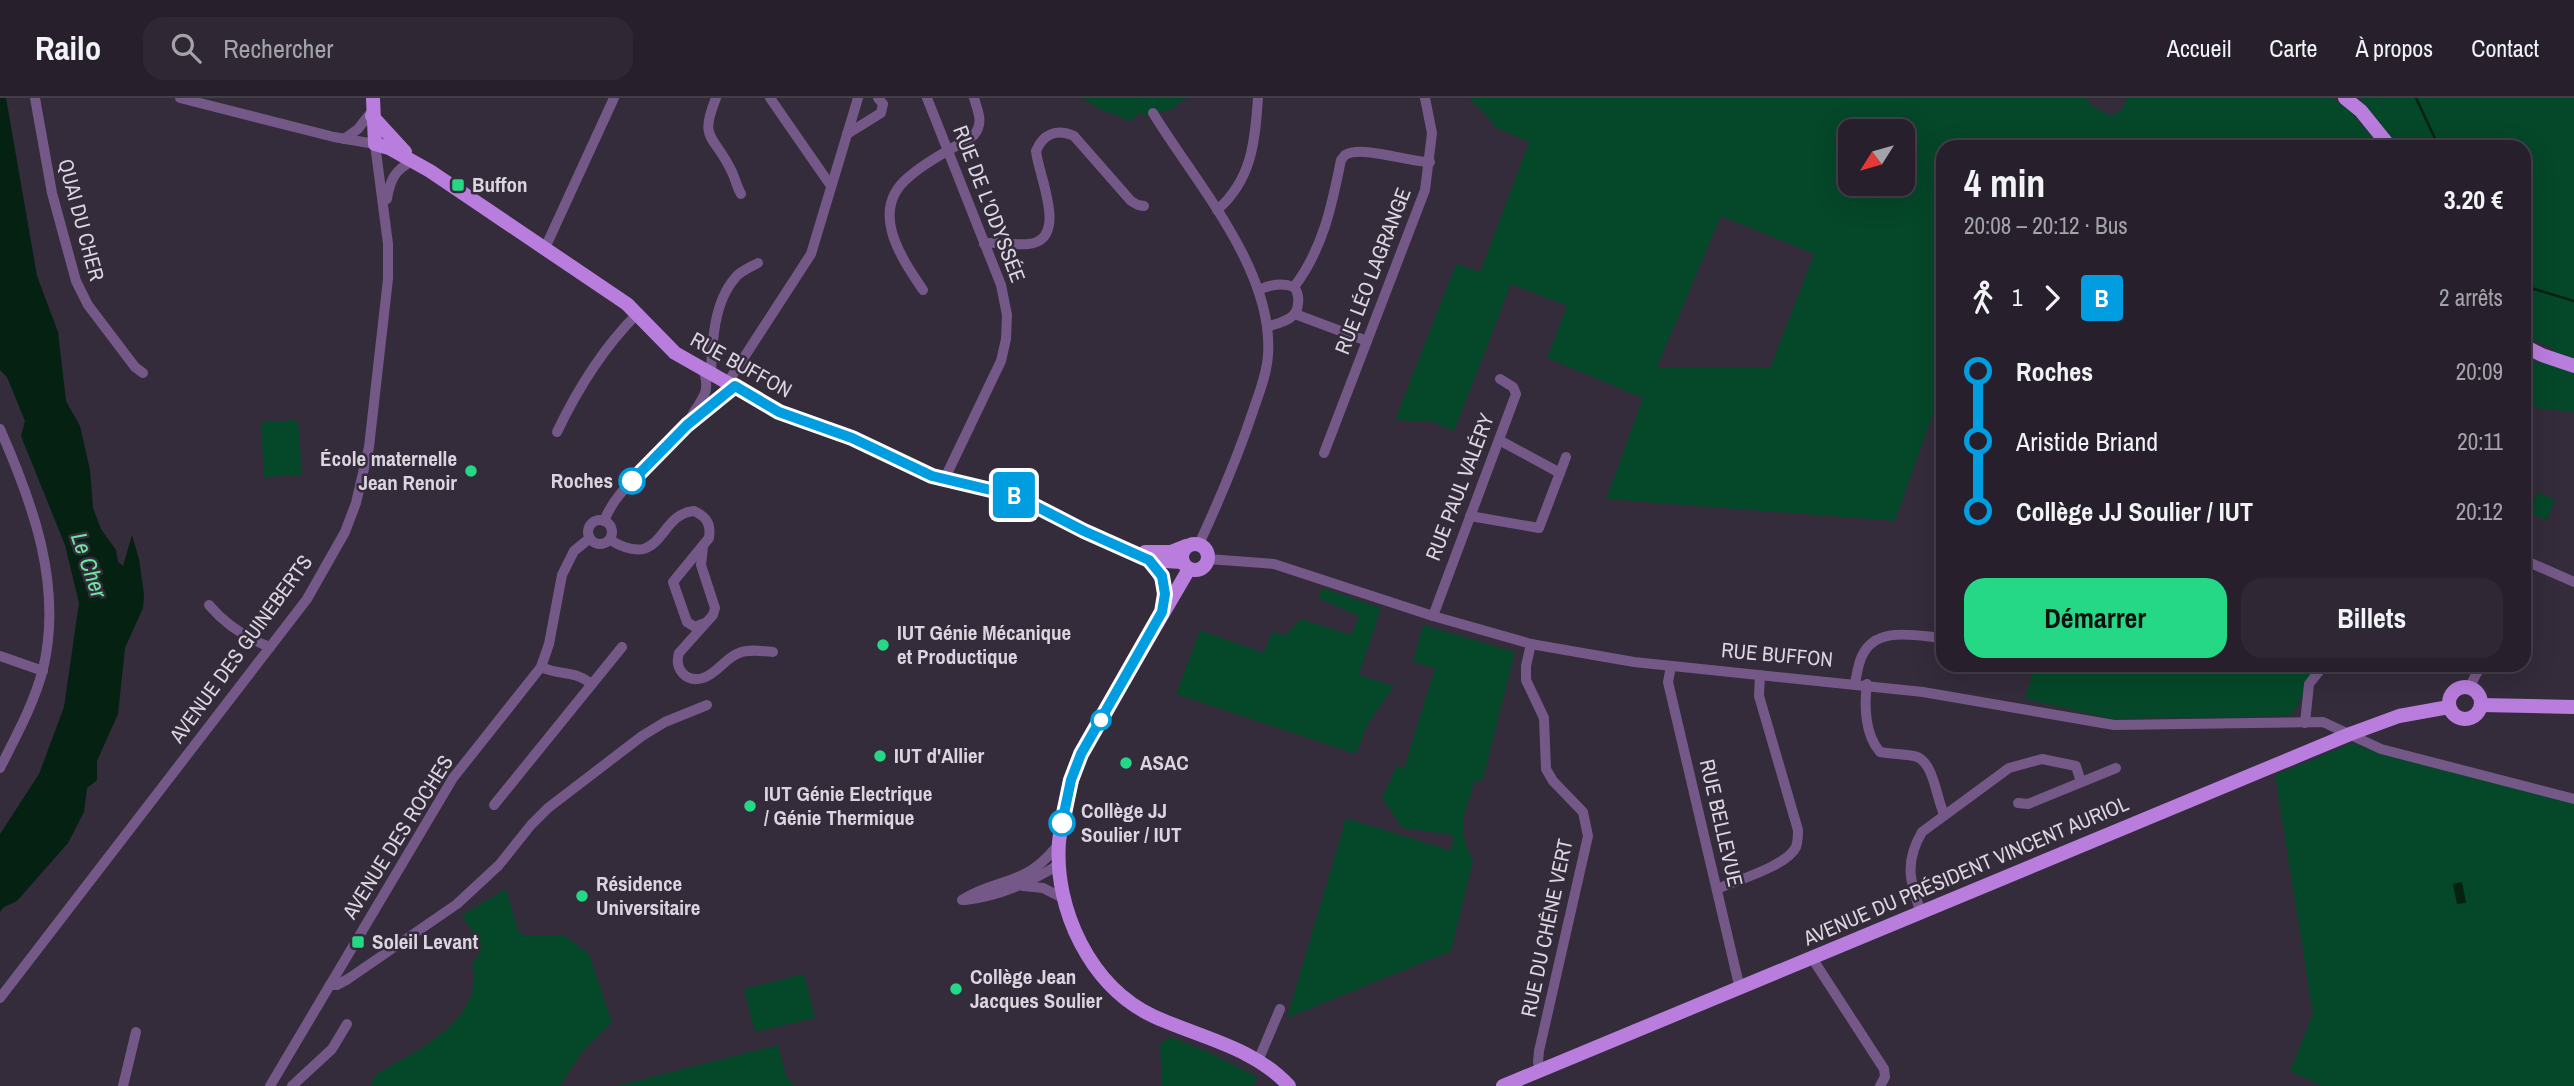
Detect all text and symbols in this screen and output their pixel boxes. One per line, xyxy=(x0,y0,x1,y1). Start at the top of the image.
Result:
search box xyxy=(143,17,633,80)
text: Railo xyxy=(35,26,101,70)
icon: search xyxy=(167,29,205,67)
text: Rechercher xyxy=(223,31,333,66)
text: Accueil xyxy=(2167,32,2231,64)
text: Carte xyxy=(2269,32,2317,64)
text: À propos xyxy=(2355,32,2433,64)
text: Contact xyxy=(2471,32,2539,64)
north arrow xyxy=(1838,119,1914,196)
map controls xyxy=(1838,119,1915,196)
street label: RUE DE L'ODYSSÉE xyxy=(946,121,1033,286)
street label: QUAI DU CHER xyxy=(51,156,112,284)
text: 4 min xyxy=(1964,158,2045,209)
place label: Buffon xyxy=(472,170,527,199)
marker: Buffon xyxy=(450,177,466,193)
text: 3.20 € xyxy=(2444,182,2503,217)
street label: RUE LÉO LAGRANGE xyxy=(1327,183,1418,358)
text: 20:08 – 20:12 · Bus xyxy=(1964,210,2128,241)
icon: walk xyxy=(1964,279,2002,317)
icon: forward xyxy=(2033,279,2071,317)
text: 1 xyxy=(2012,282,2023,313)
text: B xyxy=(2095,282,2109,314)
text: 2 arrêts xyxy=(2439,282,2503,313)
street label: RUE BUFFON xyxy=(685,325,797,404)
text: Roches xyxy=(2016,354,2093,389)
text: 20:09 xyxy=(2456,356,2503,387)
street label: RUE PAUL VALÉRY xyxy=(1418,409,1501,565)
text: Aristide Briand xyxy=(2016,424,2158,459)
text: 20:11 xyxy=(2457,426,2503,457)
place label: École maternelle Jean Renoir xyxy=(320,444,457,497)
marker: École maternelle Jean Renoir xyxy=(463,463,479,479)
place label: Roches xyxy=(551,466,613,495)
marker: Roches xyxy=(619,468,645,494)
line badge: B xyxy=(991,472,1037,518)
text: B xyxy=(1007,479,1021,511)
text: Collège JJ Soulier / IUT xyxy=(2016,494,2253,529)
text: 20:12 xyxy=(2456,496,2503,527)
water label: Le Cher xyxy=(64,528,115,602)
street label: AVENUE DES GUINEBERTS xyxy=(162,549,319,750)
button: Démarrer xyxy=(1964,578,2227,658)
button: Billets xyxy=(2241,578,2503,658)
place label: IUT Génie Mécanique et Productique xyxy=(897,618,1071,671)
street label: RUE BUFFON xyxy=(1720,635,1834,674)
marker: IUT Génie Mécanique et Productique xyxy=(875,637,891,653)
unlabelled marker xyxy=(1091,710,1111,730)
place label: IUT d'Allier xyxy=(894,741,985,770)
marker: IUT d'Allier xyxy=(872,748,888,764)
place label: ASAC xyxy=(1140,748,1189,777)
street label: AVENUE DES ROCHES xyxy=(335,749,460,925)
marker: ASAC xyxy=(1118,755,1134,771)
street label: RUE BELLEVUE xyxy=(1693,756,1750,890)
place label: IUT Génie Electrique / Génie Thermique xyxy=(764,779,932,832)
street label: AVENUE DU PRÉSIDENT VINCENT AURIOL xyxy=(1798,789,2133,953)
place label: Collège JJ Soulier / IUT xyxy=(1081,796,1182,849)
marker: IUT Génie Electrique / Génie Thermique xyxy=(742,798,758,814)
marker: Collège JJ Soulier / IUT xyxy=(1049,810,1075,836)
street label: RUE DU CHÊNE VERT xyxy=(1513,836,1580,1020)
place label: Résidence Universitaire xyxy=(596,869,700,922)
marker: Résidence Universitaire xyxy=(574,888,590,904)
place label: Soleil Levant xyxy=(372,927,479,956)
marker: Soleil Levant xyxy=(350,934,366,950)
place label: Collège Jean Jacques Soulier xyxy=(970,962,1102,1015)
marker: Collège Jean Jacques Soulier xyxy=(948,981,964,997)

